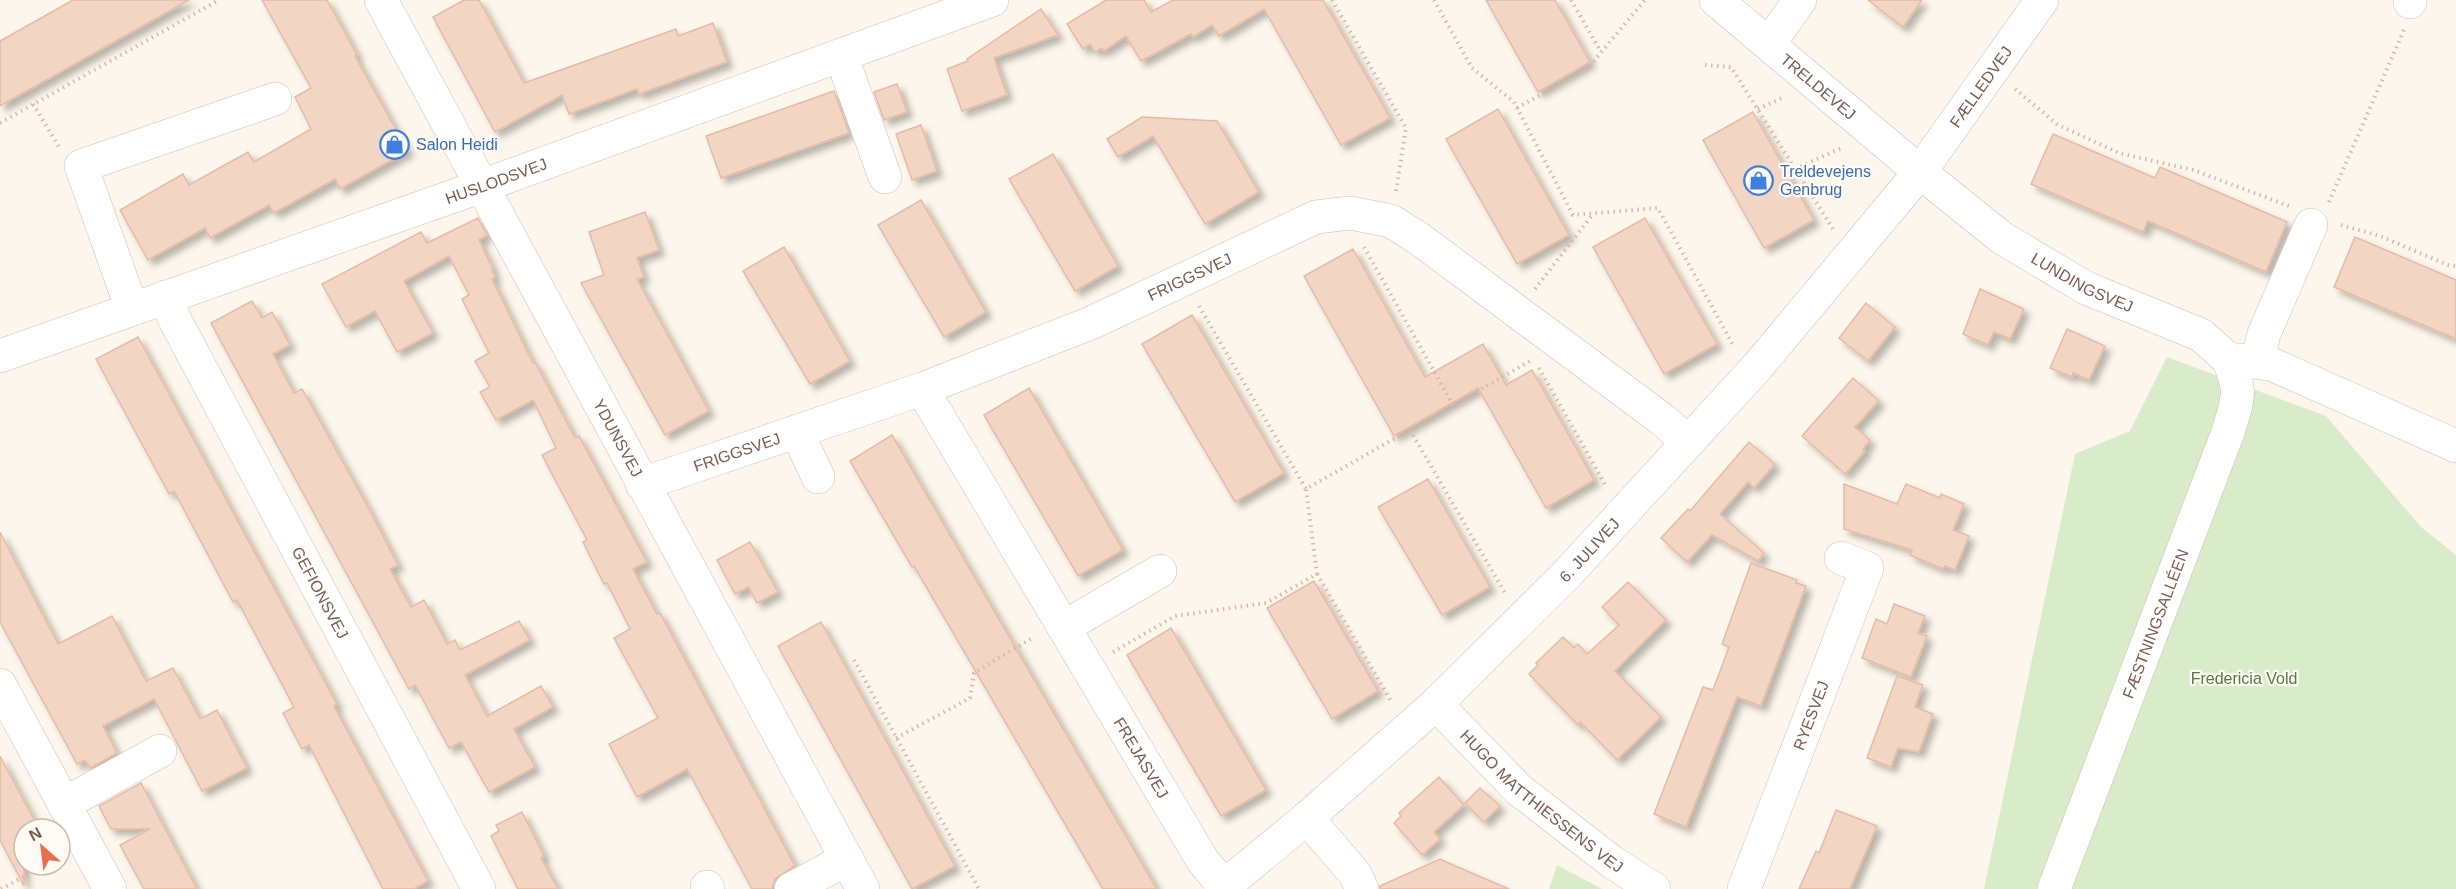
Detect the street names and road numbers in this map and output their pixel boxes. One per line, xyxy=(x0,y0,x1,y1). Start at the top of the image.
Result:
street label: FÆLLEDVEJ xyxy=(1946,43,2015,131)
street label: TRELDEVEJ xyxy=(1777,50,1859,123)
street label: HUSLODSVEJ xyxy=(443,155,549,207)
street label: LUNDINGSVEJ xyxy=(2028,249,2135,315)
street label: FRIGGSVEJ xyxy=(1145,250,1234,304)
street label: YDUNSVEJ xyxy=(590,396,646,480)
street label: FRIGGSVEJ xyxy=(691,430,783,475)
street label: 6. JULIVEJ xyxy=(1556,515,1623,586)
street label: GEFIONSVEJ xyxy=(289,544,351,641)
street label: FÆSTNINGSALLÉEN xyxy=(2119,547,2192,701)
street label: RYESVEJ xyxy=(1790,679,1832,752)
street label: FREJASVEJ xyxy=(1111,715,1172,801)
street label: HUGO MATTHIESSENS VEJ xyxy=(1457,727,1626,876)

